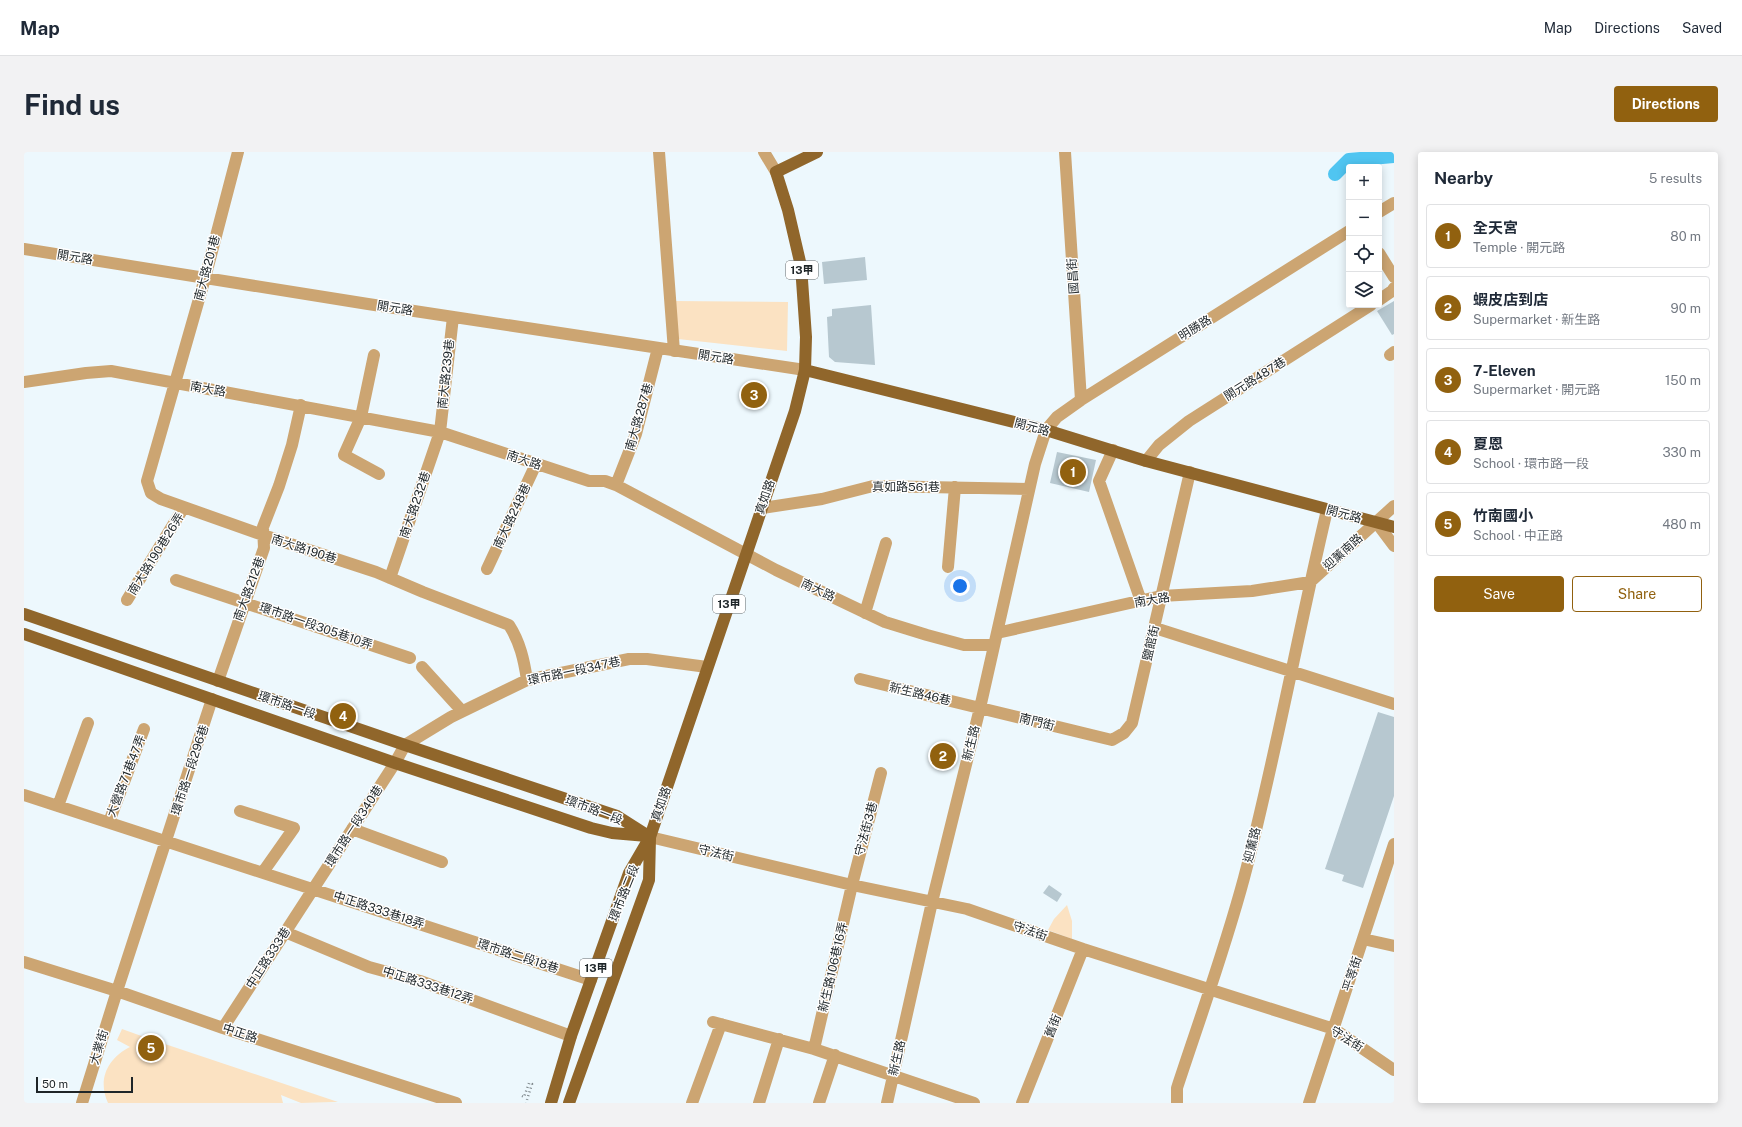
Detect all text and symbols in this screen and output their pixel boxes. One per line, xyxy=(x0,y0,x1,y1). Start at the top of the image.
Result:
text: Map xyxy=(20,17,60,39)
text: Map xyxy=(1544,20,1572,36)
text: Directions xyxy=(1594,20,1660,36)
text: Saved xyxy=(1682,20,1722,36)
button: Directions xyxy=(1614,86,1718,122)
text: Find us xyxy=(24,88,120,121)
map controls xyxy=(1346,164,1382,308)
button: + xyxy=(1346,164,1382,200)
text: Nearby xyxy=(1434,168,1493,188)
text: 5 results xyxy=(1649,171,1702,186)
button: − xyxy=(1346,200,1382,236)
text: 全天宮 xyxy=(1473,219,1518,236)
text: 1 xyxy=(1445,229,1451,244)
text: 80 m xyxy=(1670,229,1701,244)
street label: 南大路201巷 xyxy=(192,234,222,302)
button: locate xyxy=(1346,236,1382,272)
text: Temple · 開元路 xyxy=(1473,240,1565,255)
street label: 開元路 xyxy=(56,247,94,267)
street label: 國昌街 xyxy=(1065,258,1081,294)
road number: 13甲 xyxy=(786,261,818,279)
button: layers xyxy=(1346,272,1382,308)
text: 蝦皮店到店 xyxy=(1473,291,1548,308)
street label: 開元路 xyxy=(376,298,414,318)
text: 2 xyxy=(1444,301,1452,316)
text: 90 m xyxy=(1671,301,1701,316)
text: Supermarket · 新生路 xyxy=(1473,312,1600,327)
street label: 明勝路 xyxy=(1176,313,1214,343)
street label: 南大路239巷 xyxy=(435,338,457,410)
street label: 開元路 xyxy=(697,347,735,367)
street label: 開元路487巷 xyxy=(1221,354,1289,404)
text: 7-Eleven xyxy=(1473,362,1536,379)
text: 3 xyxy=(1444,373,1452,388)
text: 150 m xyxy=(1665,373,1701,388)
street label: 南大路 xyxy=(189,379,227,399)
pin: 3 xyxy=(741,380,767,410)
street label: 南大路287巷 xyxy=(623,381,655,453)
text: Supermarket · 開元路 xyxy=(1473,382,1600,397)
street label: 開元路 xyxy=(1013,416,1051,438)
text: 夏恩 xyxy=(1473,435,1503,452)
text: 4 xyxy=(1444,445,1452,460)
text: 330 m xyxy=(1662,445,1701,460)
street label: 南大路 xyxy=(505,448,543,472)
text: School · 環市路一段 xyxy=(1473,456,1589,471)
pin: 1 xyxy=(1060,457,1086,487)
street label: 南大路232巷 xyxy=(397,470,433,540)
street label: 真如路 xyxy=(753,478,777,516)
street label: 真如路561巷 xyxy=(872,480,940,494)
street label: 南大路248巷 xyxy=(491,481,533,551)
street label: 開元路 xyxy=(1325,503,1363,525)
text: 竹南國小 xyxy=(1473,507,1533,524)
street label: 南大路190巷26弄 xyxy=(125,510,187,598)
text: 5 xyxy=(1444,517,1452,532)
text: 480 m xyxy=(1662,517,1701,532)
text: School · 中正路 xyxy=(1473,528,1563,543)
street label: 迎薰南路 xyxy=(1320,531,1366,573)
street label: 南大路190巷 xyxy=(270,532,338,566)
street label: 南大路212巷 xyxy=(231,555,267,623)
street label: 南大路 xyxy=(799,576,837,604)
your location xyxy=(950,576,970,596)
button: Save xyxy=(1434,576,1564,612)
button: Share xyxy=(1572,576,1702,612)
street label: 南大路 xyxy=(1133,590,1171,610)
road number: 13甲 xyxy=(713,595,745,613)
street label: 環市路一段305巷10弄 xyxy=(258,600,374,652)
street label: 鹽館街 xyxy=(1140,624,1162,662)
street label: 環市路一段347巷 xyxy=(526,654,622,688)
street label: 新生路46巷 xyxy=(888,680,952,708)
street label: 環市路一段 xyxy=(256,689,318,721)
pin: 4 xyxy=(330,701,356,731)
street label: 南門街 xyxy=(1018,711,1056,733)
street label: 環市路一段296巷 xyxy=(169,723,211,817)
street label: 新生路 xyxy=(960,724,982,762)
street label: 大營路71巷47弄 xyxy=(104,733,148,819)
pin: 2 xyxy=(930,741,956,771)
street label: 環市路一段340巷 xyxy=(322,783,386,869)
street label: 真如路 xyxy=(649,785,673,823)
street label: 環市路一段 xyxy=(563,793,625,827)
street label: 守法街3巷 xyxy=(852,800,880,858)
street label: 迎薰路 xyxy=(1241,826,1263,864)
street label: 守法街 xyxy=(697,842,735,864)
street label: 環市路二段 xyxy=(606,863,642,923)
street label: 中正路333巷18弄 xyxy=(332,889,426,931)
street label: 守法街 xyxy=(1011,919,1049,943)
street label: 新生路106巷16弄 xyxy=(816,921,850,1013)
street label: 中正路333巷 xyxy=(243,925,293,991)
street label: 環市路二段18巷 xyxy=(476,936,560,976)
street label: 平等街 xyxy=(1340,955,1364,993)
road number: 13甲 xyxy=(580,959,612,977)
street label: 中正路333巷12弄 xyxy=(381,964,475,1006)
street label: 舊街 xyxy=(1042,1012,1064,1040)
street label: 中正路 xyxy=(221,1021,259,1045)
street label: 守法街 xyxy=(1328,1024,1366,1054)
street label: 大業街 xyxy=(87,1028,111,1066)
pin: 5 xyxy=(138,1033,164,1063)
street label: 新生路 xyxy=(886,1039,908,1077)
scale bar xyxy=(36,1075,133,1094)
text: 50 m xyxy=(42,1078,68,1090)

